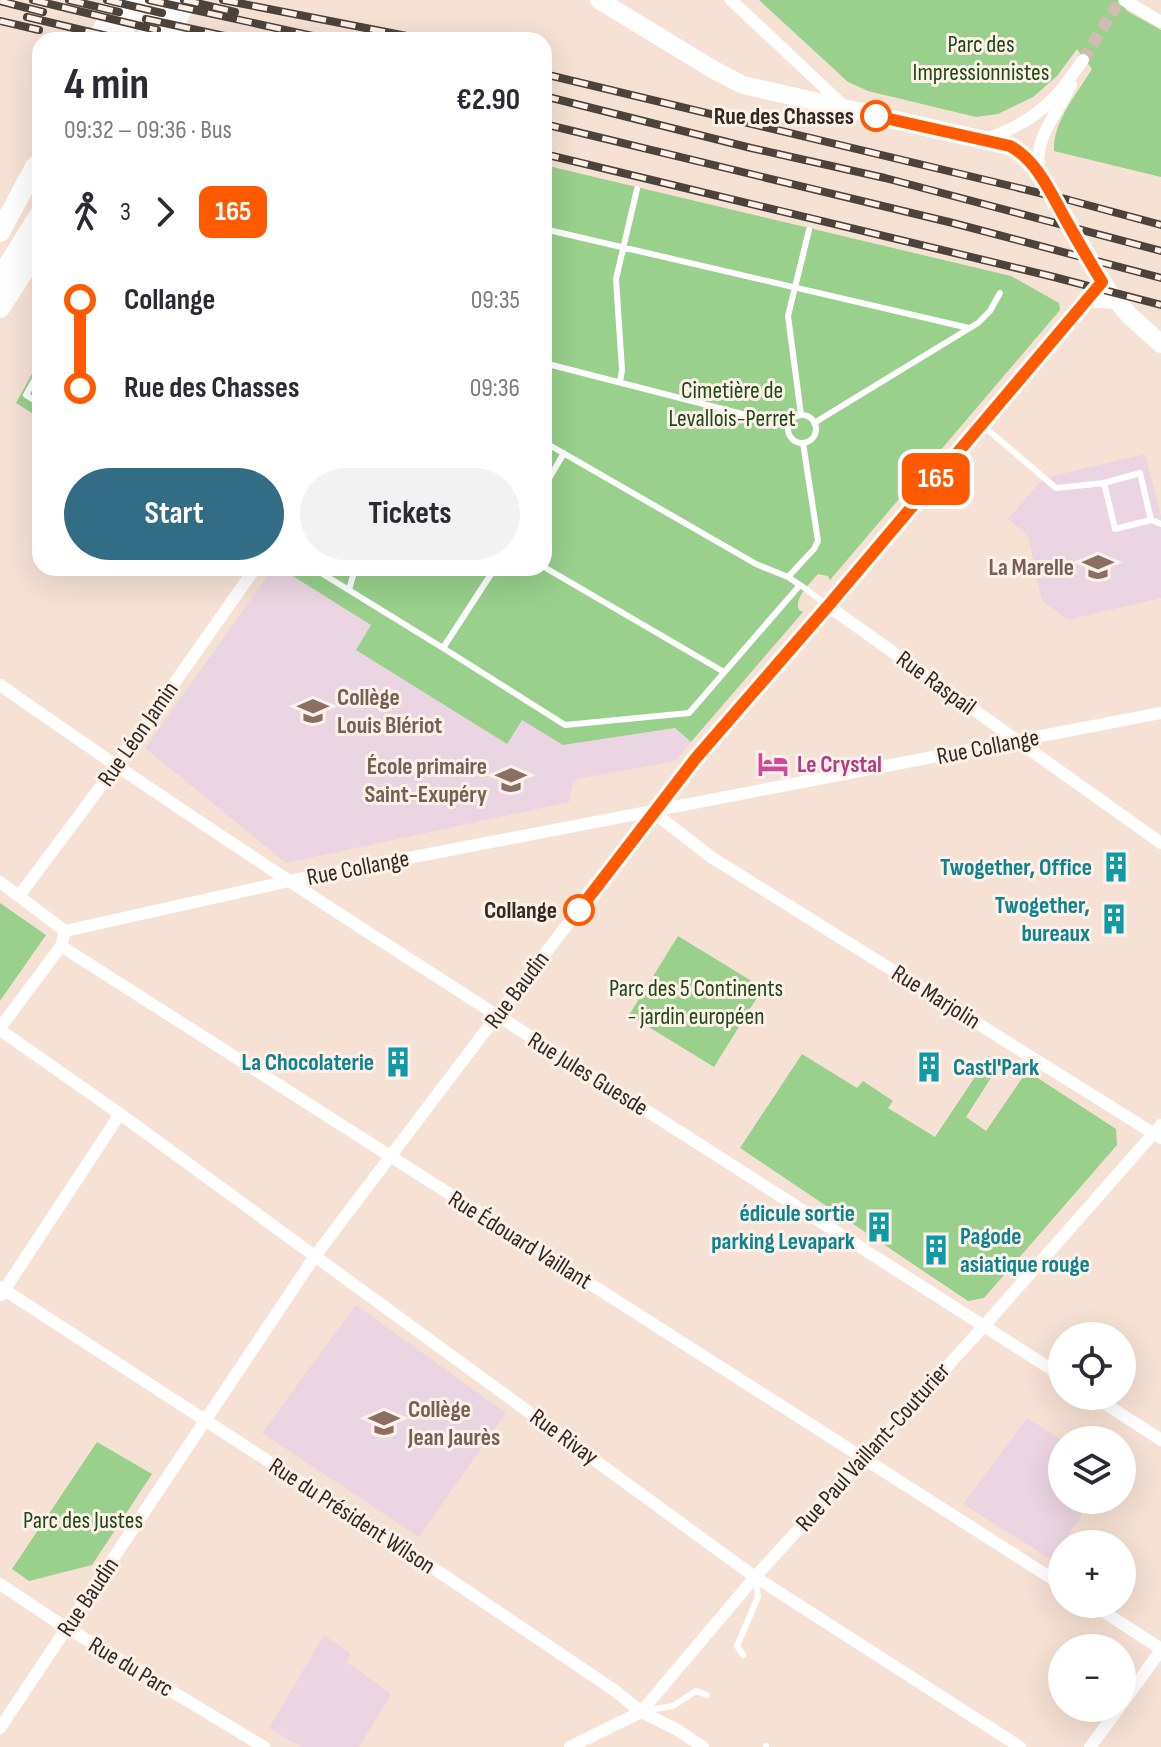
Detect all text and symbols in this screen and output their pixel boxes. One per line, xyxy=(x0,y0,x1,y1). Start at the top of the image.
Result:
park label: Parc des Impressionnistes xyxy=(913,30,1049,87)
text: 4 min xyxy=(64,58,149,111)
text: €2.90 xyxy=(456,82,520,118)
marker: Rue des Chasses xyxy=(861,101,891,131)
place label: Rue des Chasses xyxy=(714,102,854,131)
text: 09:32 – 09:36 · Bus xyxy=(64,115,232,146)
icon: walk xyxy=(64,190,108,234)
icon: forward xyxy=(143,190,187,234)
text: 165 xyxy=(215,195,251,228)
text: 3 xyxy=(120,197,131,228)
text: Collange xyxy=(124,282,215,318)
text: 09:35 xyxy=(471,285,520,316)
text: Rue des Chasses xyxy=(124,370,299,406)
text: 09:36 xyxy=(470,373,520,404)
park label: Cimetière de Levallois-Perret xyxy=(668,376,796,433)
line badge: 165 xyxy=(890,453,982,505)
text: 165 xyxy=(918,462,954,495)
button: Start xyxy=(64,468,284,560)
button: Tickets xyxy=(300,468,520,560)
school or university icon: La Marelle xyxy=(1081,550,1115,584)
place label: La Marelle xyxy=(988,553,1074,582)
street label: Rue Raspail xyxy=(891,644,981,722)
street label: Rue Léon Jamin xyxy=(91,676,185,792)
place label: Collège Louis Blériot xyxy=(337,683,442,740)
school or university icon: Collège Louis Blériot xyxy=(296,694,330,728)
street label: Rue Collange xyxy=(934,723,1042,771)
hotel icon: Le Crystal xyxy=(756,747,790,781)
place label: Le Crystal xyxy=(797,750,882,779)
place label: École primaire Saint-Exupéry xyxy=(364,752,487,809)
school or university icon: École primaire Saint-Exupéry xyxy=(494,763,528,797)
street label: Rue Collange xyxy=(304,844,412,892)
building icon: Twogether, Office xyxy=(1099,850,1133,884)
place label: Twogether, Office xyxy=(940,853,1092,882)
place label: Twogether, bureaux xyxy=(995,891,1090,948)
marker: Collange xyxy=(564,895,594,925)
place label: Collange xyxy=(484,896,557,925)
building icon: Twogether, bureaux xyxy=(1097,902,1131,936)
street label: Rue Baudin xyxy=(479,946,555,1034)
street label: Rue Marjolin xyxy=(886,958,986,1036)
park label: Parc des 5 Continents - jardin européen xyxy=(609,974,783,1031)
street label: Rue Jules Guesde xyxy=(523,1026,653,1122)
building icon: La Chocolaterie xyxy=(381,1045,415,1079)
place label: La Chocolaterie xyxy=(242,1048,374,1077)
building icon: Castl'Park xyxy=(912,1050,946,1084)
place label: Castl'Park xyxy=(953,1053,1039,1082)
street label: Rue Édouard Vaillant xyxy=(443,1184,597,1296)
place label: édicule sortie parking Levapark xyxy=(711,1199,855,1256)
building icon: édicule sortie parking Levapark xyxy=(862,1210,896,1244)
place label: Pagode asiatique rouge xyxy=(960,1222,1090,1279)
building icon: Pagode asiatique rouge xyxy=(919,1233,953,1267)
map controls xyxy=(1048,1322,1136,1722)
button: locate xyxy=(1048,1322,1136,1410)
street label: Rue Paul Vaillant-Couturier xyxy=(790,1357,956,1537)
place label: Collège Jean Jaurès xyxy=(407,1395,500,1452)
street label: Rue Rivay xyxy=(524,1403,604,1471)
school or university icon: Collège Jean Jaurès xyxy=(367,1406,401,1440)
button: layers xyxy=(1048,1426,1136,1514)
street label: Rue du Président Wilson xyxy=(263,1451,441,1581)
park label: Parc des Justes xyxy=(23,1506,143,1535)
button: + xyxy=(1048,1530,1136,1618)
street label: Rue Baudin xyxy=(51,1552,125,1642)
street label: Rue du Parc xyxy=(83,1630,179,1704)
button: − xyxy=(1048,1634,1136,1722)

